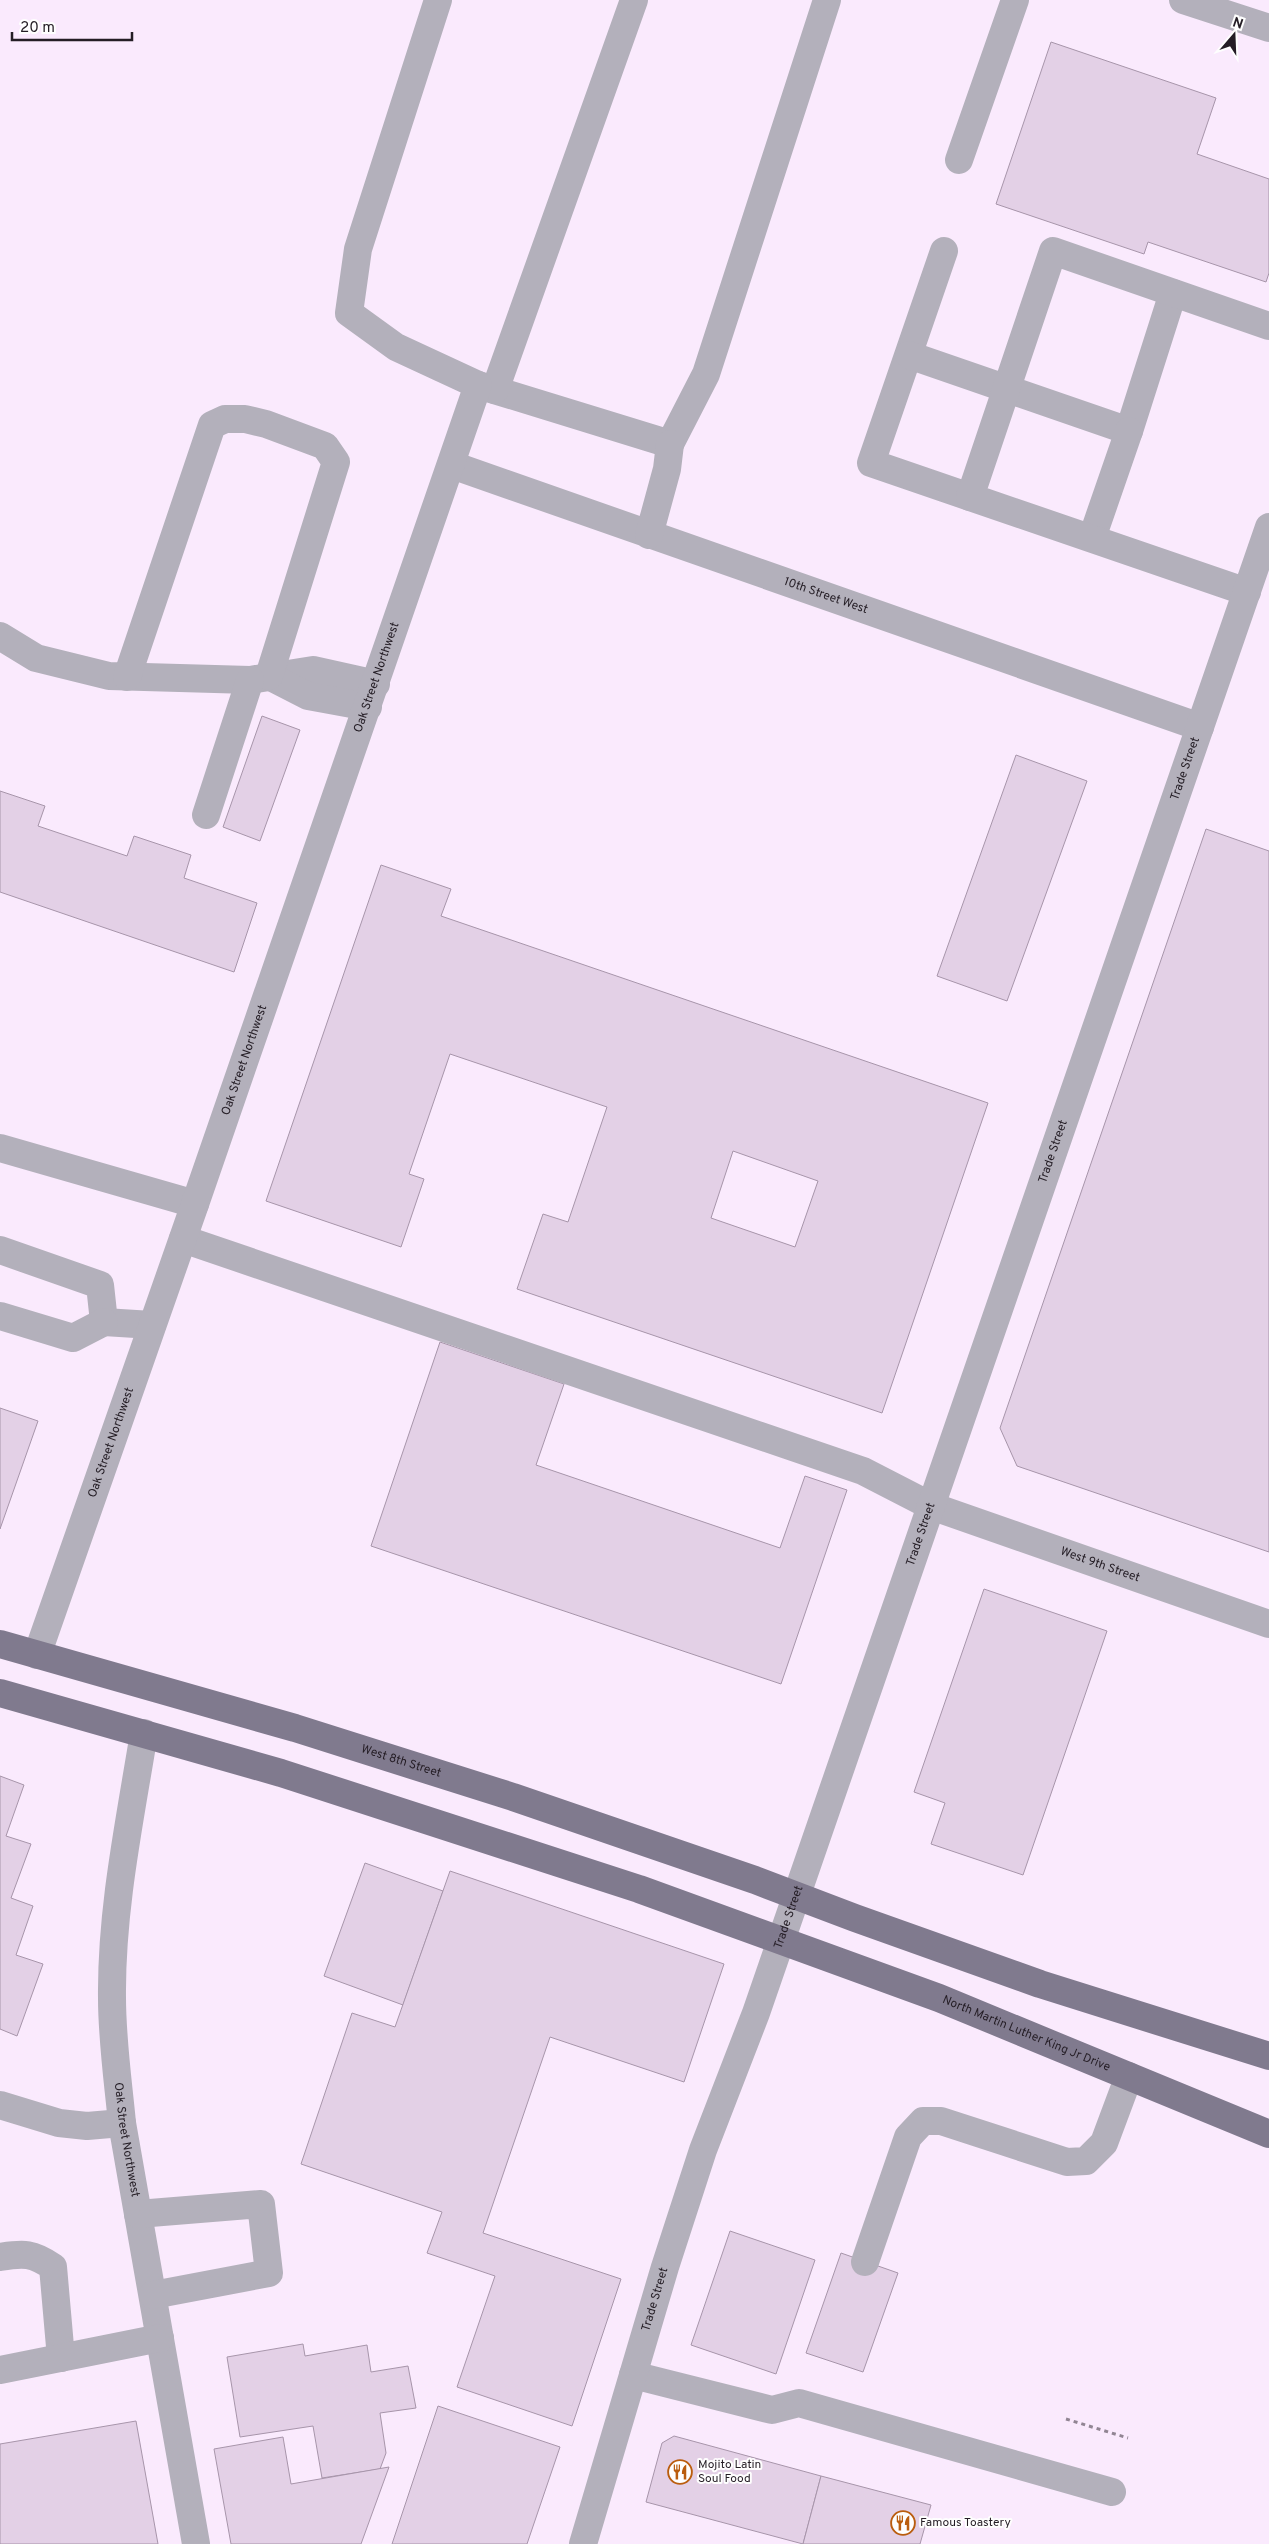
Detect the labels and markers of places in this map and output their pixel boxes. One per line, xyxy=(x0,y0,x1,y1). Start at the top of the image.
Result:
place label: Mojito Latin Soul Food xyxy=(698,2457,761,2487)
restaurant icon: Mojito Latin Soul Food xyxy=(667,2459,693,2485)
restaurant icon: Famous Toastery xyxy=(890,2510,916,2536)
place label: Famous Toastery xyxy=(920,2515,1011,2531)

